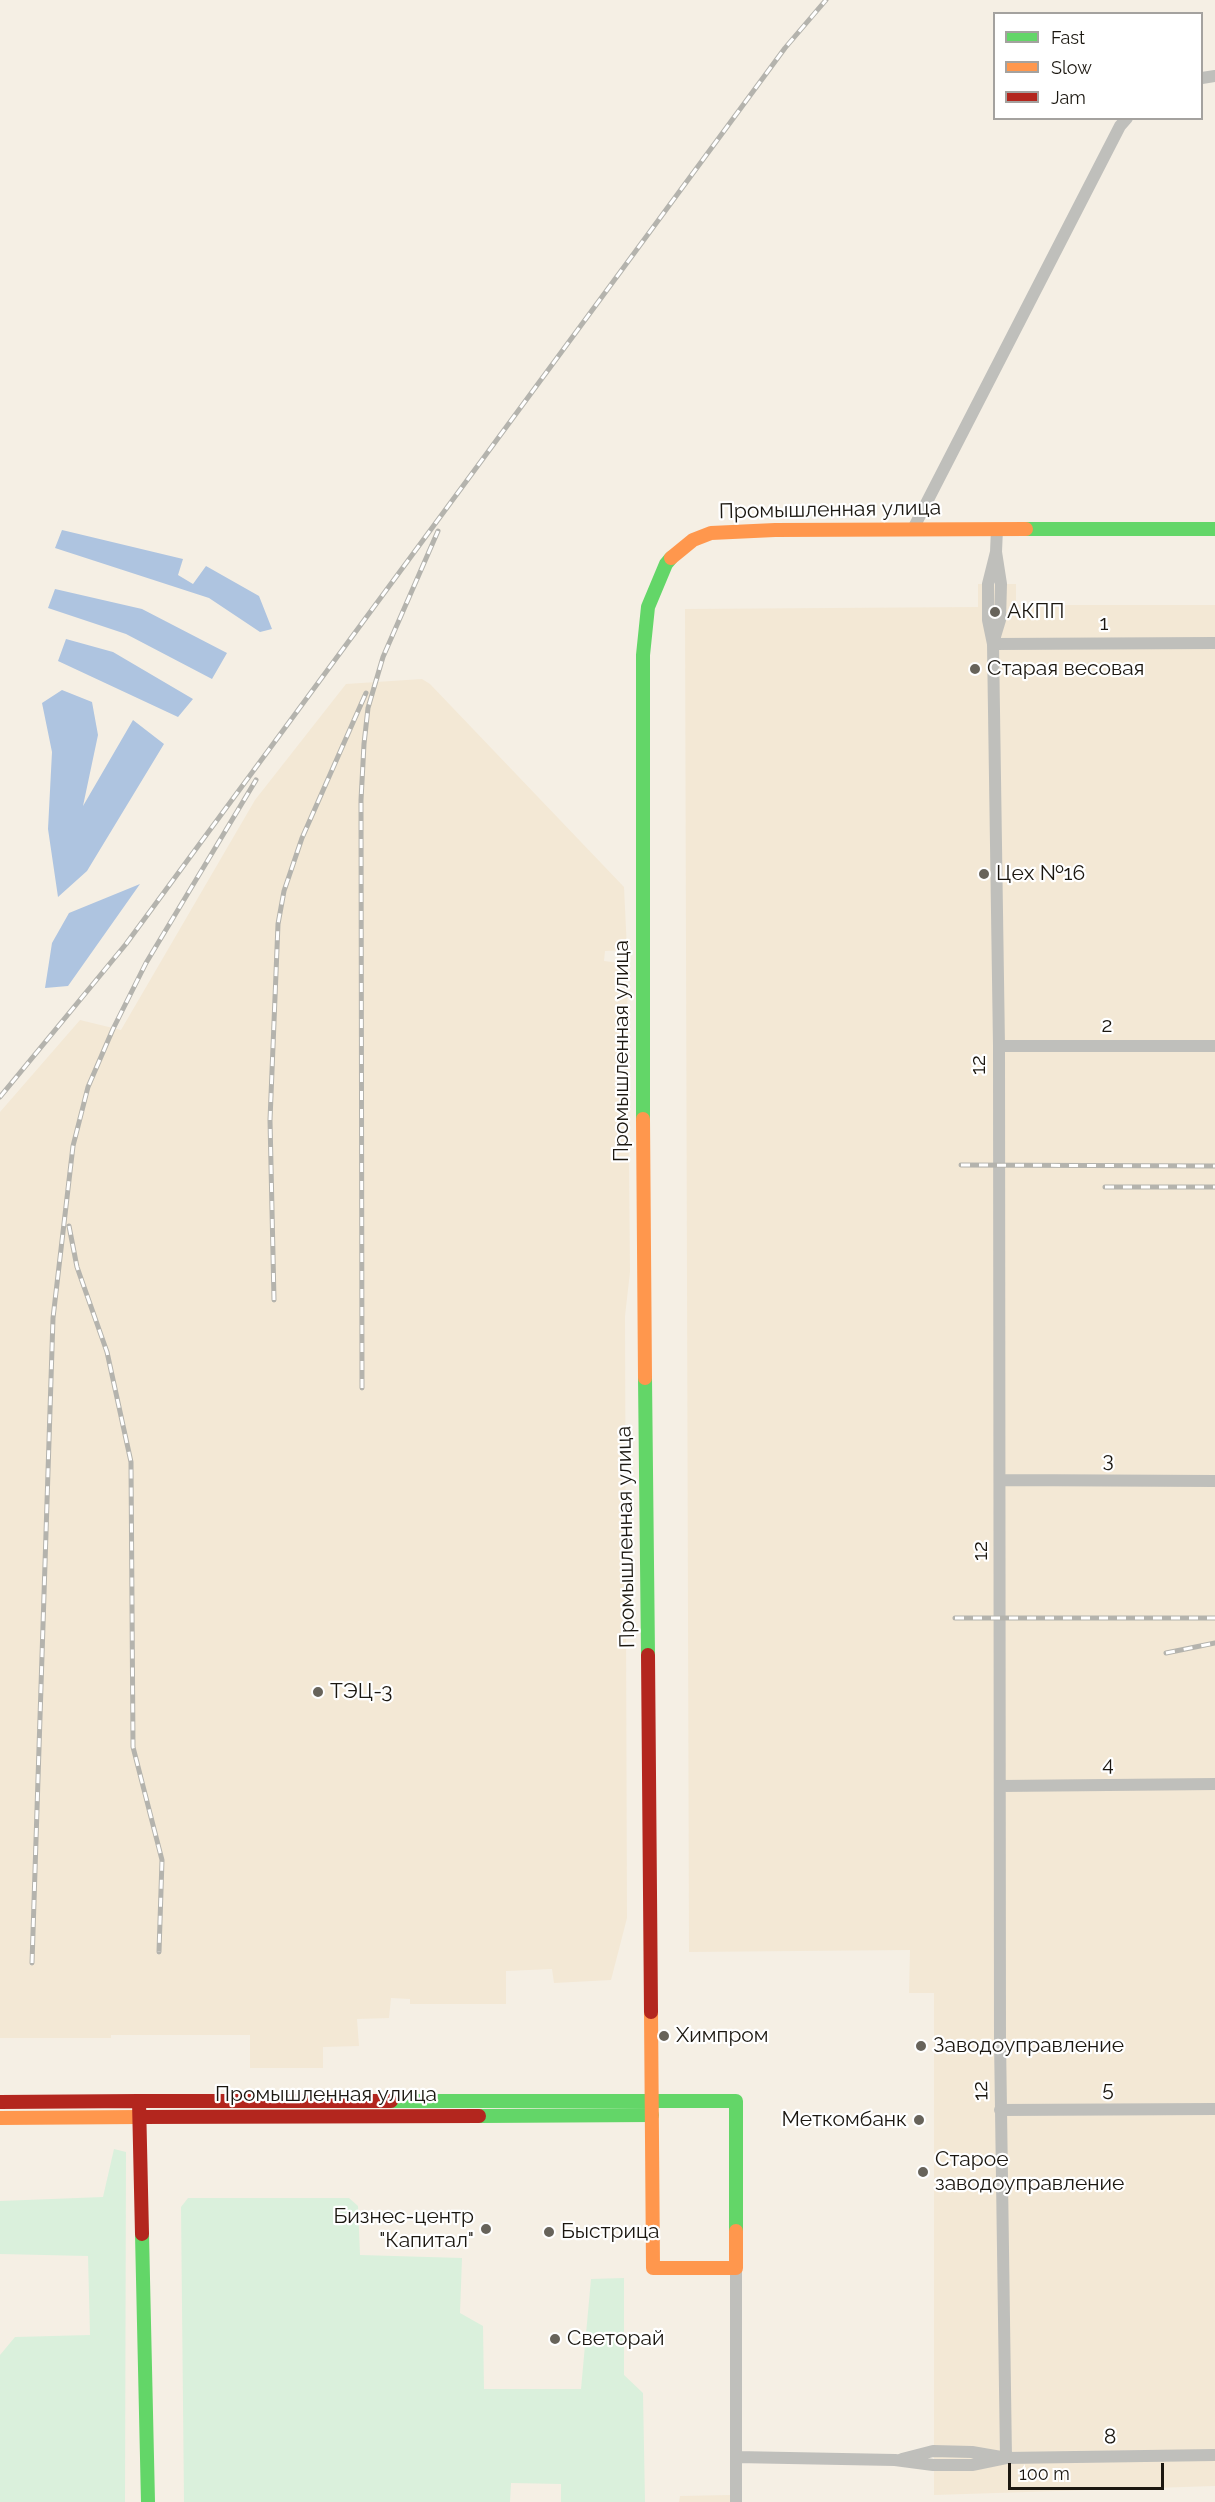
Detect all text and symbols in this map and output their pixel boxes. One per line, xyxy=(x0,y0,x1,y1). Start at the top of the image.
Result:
legend xyxy=(993,12,1203,120)
text: Fast xyxy=(1051,27,1085,48)
text: Slow xyxy=(1051,57,1092,78)
text: Jam xyxy=(1051,87,1086,108)
street label: Промышленная улица xyxy=(719,495,941,525)
place label: АКПП xyxy=(1007,599,1064,625)
marker: АКПП xyxy=(988,605,1002,619)
street label: 1 xyxy=(1100,611,1108,637)
place label: Старая весовая xyxy=(987,656,1144,682)
marker: Старая весовая xyxy=(968,662,982,676)
place label: Цех №16 xyxy=(996,861,1085,887)
marker: Цех №16 xyxy=(977,867,991,881)
street label: Промышленная улица xyxy=(609,940,635,1162)
street label: 2 xyxy=(1102,1013,1112,1039)
street label: 12 xyxy=(966,1055,992,1075)
street label: Промышленная улица xyxy=(611,1426,641,1648)
street label: 3 xyxy=(1102,1448,1114,1474)
street label: 12 xyxy=(968,1541,994,1561)
place label: ТЭЦ-3 xyxy=(330,1679,393,1705)
marker: ТЭЦ-3 xyxy=(311,1685,325,1699)
street label: 4 xyxy=(1102,1752,1114,1778)
place label: Химпром xyxy=(676,2023,769,2049)
marker: Химпром xyxy=(657,2029,671,2043)
place label: Заводоуправление xyxy=(933,2033,1124,2059)
marker: Заводоуправление xyxy=(914,2039,928,2053)
street label: 5 xyxy=(1102,2077,1114,2103)
street label: 12 xyxy=(968,2081,994,2101)
street label: Промышленная улица xyxy=(215,2082,437,2108)
place label: Меткомбанк xyxy=(781,2107,907,2133)
marker: Меткомбанк xyxy=(912,2113,926,2127)
place label: Старое заводоуправление xyxy=(935,2147,1124,2197)
marker: Старое заводоуправление xyxy=(916,2165,930,2179)
place label: Бизнес-центр "Капитал" xyxy=(334,2204,474,2254)
place label: Быстрица xyxy=(561,2219,660,2245)
marker: Бизнес-центр "Капитал" xyxy=(479,2222,493,2236)
marker: Быстрица xyxy=(542,2225,556,2239)
place label: Светорай xyxy=(567,2326,664,2352)
marker: Светорай xyxy=(548,2332,562,2346)
street label: 8 xyxy=(1104,2424,1116,2450)
scale bar xyxy=(1011,2451,1167,2489)
text: 100 m xyxy=(1019,2463,1070,2484)

